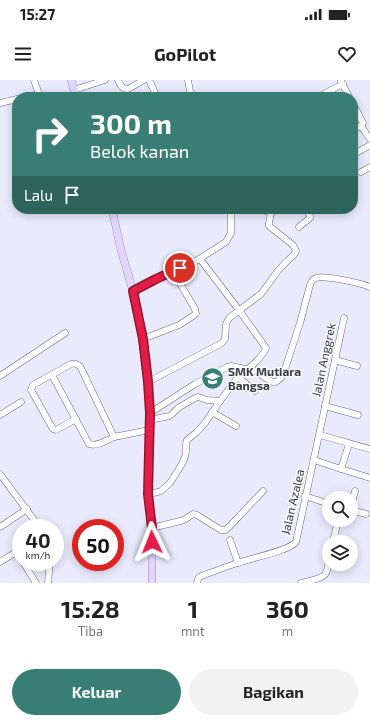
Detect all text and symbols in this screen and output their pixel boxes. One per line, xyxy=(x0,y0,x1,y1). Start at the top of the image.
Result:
text: 15:27 xyxy=(20,5,55,23)
icon: menu xyxy=(12,43,34,65)
text: GoPilot xyxy=(154,43,216,65)
icon: heart xyxy=(336,43,358,65)
text: 300 m xyxy=(90,106,172,140)
icon: right xyxy=(24,108,76,160)
text: Belok kanan xyxy=(90,140,189,162)
icon: arrive xyxy=(61,184,83,206)
text: Lalu xyxy=(24,186,53,204)
pin xyxy=(163,251,197,285)
icon: arrive xyxy=(169,257,191,279)
street label: Jalan Anggrek xyxy=(308,322,338,398)
place label: SMK Mutiara Bangsa xyxy=(228,364,301,392)
school or university icon: SMK Mutiara Bangsa xyxy=(200,366,226,392)
street label: Jalan Azalea xyxy=(278,468,306,536)
map controls xyxy=(322,491,358,571)
button: search xyxy=(322,491,358,527)
speed limit sign: 50 xyxy=(72,519,124,571)
position arrow xyxy=(131,521,173,563)
text: 40 xyxy=(25,528,51,552)
button: layers xyxy=(322,535,358,571)
text: km/h xyxy=(26,549,50,561)
text: 15:28 xyxy=(61,594,120,623)
text: 1 xyxy=(188,594,198,623)
text: 360 xyxy=(266,594,309,623)
text: Tiba xyxy=(78,623,103,639)
text: mnt xyxy=(181,623,205,639)
text: m xyxy=(282,623,293,639)
button: Keluar xyxy=(12,669,181,715)
button: Bagikan xyxy=(189,669,358,715)

